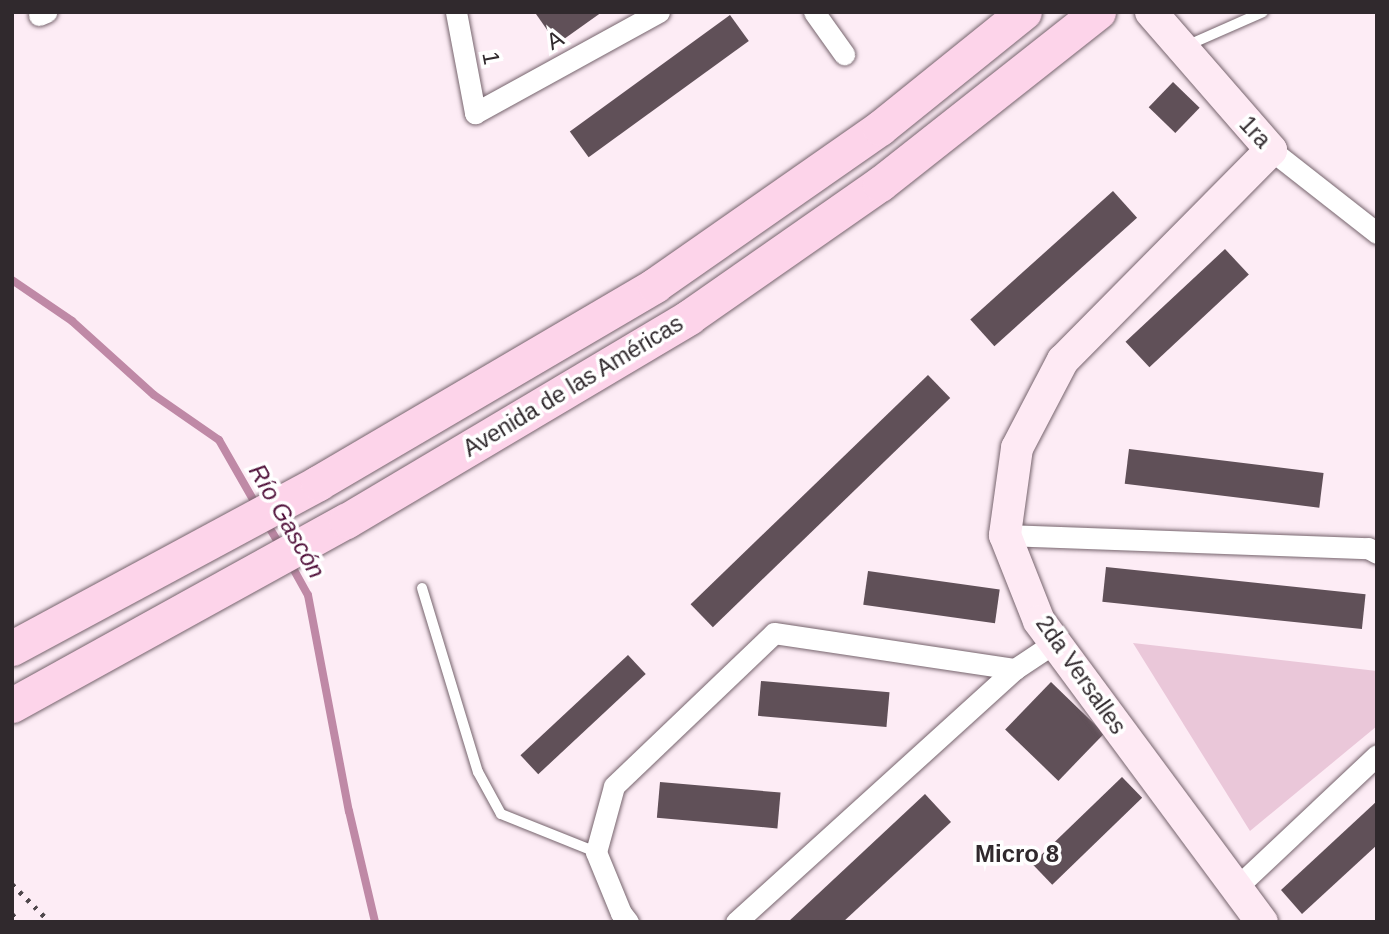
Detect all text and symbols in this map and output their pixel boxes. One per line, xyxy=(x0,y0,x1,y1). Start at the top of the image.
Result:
street label: A xyxy=(542,24,568,56)
street label: 1 xyxy=(476,49,506,67)
street label: 1ra xyxy=(1234,110,1276,154)
street label: Avenida de las Américas xyxy=(458,309,688,463)
water label: Río Gascón xyxy=(243,459,331,583)
street label: 2da Versalles xyxy=(1030,611,1132,739)
district label: Micro 8 xyxy=(975,840,1059,868)

